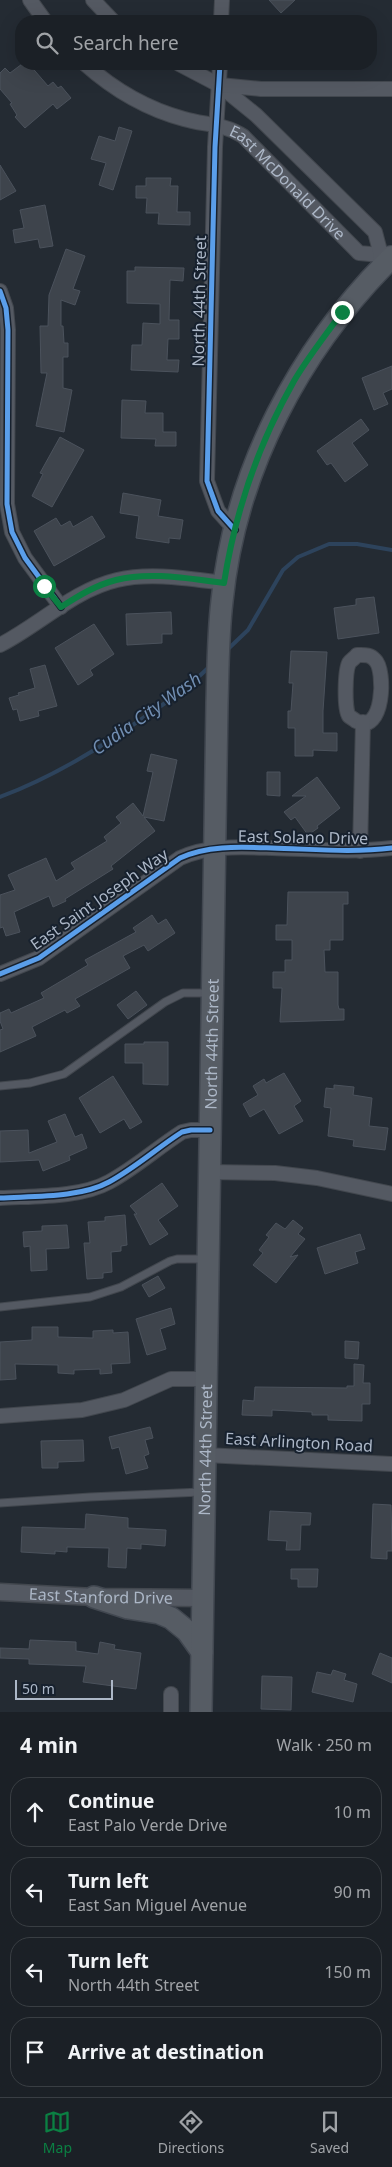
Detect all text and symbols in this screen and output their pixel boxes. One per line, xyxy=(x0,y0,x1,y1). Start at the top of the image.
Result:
search box xyxy=(15,15,377,70)
icon: search xyxy=(33,29,61,57)
text: Search here xyxy=(73,30,179,56)
street label: East McDonald Drive xyxy=(226,120,351,244)
street label: North 44th Street xyxy=(187,235,211,367)
route end xyxy=(331,301,354,324)
route start xyxy=(33,575,56,598)
water label: Cudia City Wash xyxy=(86,666,206,760)
street label: East Solano Drive xyxy=(238,825,368,849)
street label: East Saint Joseph Way xyxy=(26,843,173,955)
street label: North 44th Street xyxy=(200,978,224,1110)
street label: North 44th Street xyxy=(193,1384,217,1516)
street label: East Arlington Road xyxy=(224,1427,374,1457)
street label: East Stanford Drive xyxy=(28,1583,173,1609)
scale bar xyxy=(15,1677,112,1700)
text: 50 m xyxy=(22,1679,55,1698)
text: 4 min xyxy=(20,1731,78,1759)
text: Walk · 250 m xyxy=(277,1734,372,1756)
text: Continue xyxy=(68,1788,154,1814)
icon: ahead xyxy=(21,1798,49,1826)
text: 10 m xyxy=(334,1801,371,1823)
text: East Palo Verde Drive xyxy=(68,1814,227,1836)
text: Turn left xyxy=(68,1868,149,1894)
icon: left xyxy=(21,1878,49,1906)
text: 90 m xyxy=(334,1881,371,1903)
text: East San Miguel Avenue xyxy=(68,1894,247,1916)
text: Turn left xyxy=(68,1948,149,1974)
icon: left xyxy=(21,1958,49,1986)
text: 150 m xyxy=(324,1961,371,1983)
text: North 44th Street xyxy=(68,1974,199,1996)
icon: arrive xyxy=(21,2038,49,2066)
text: Arrive at destination xyxy=(68,2039,264,2065)
tab: Map xyxy=(43,2108,72,2157)
tab: Directions xyxy=(158,2108,224,2157)
tab: Saved xyxy=(310,2108,349,2157)

